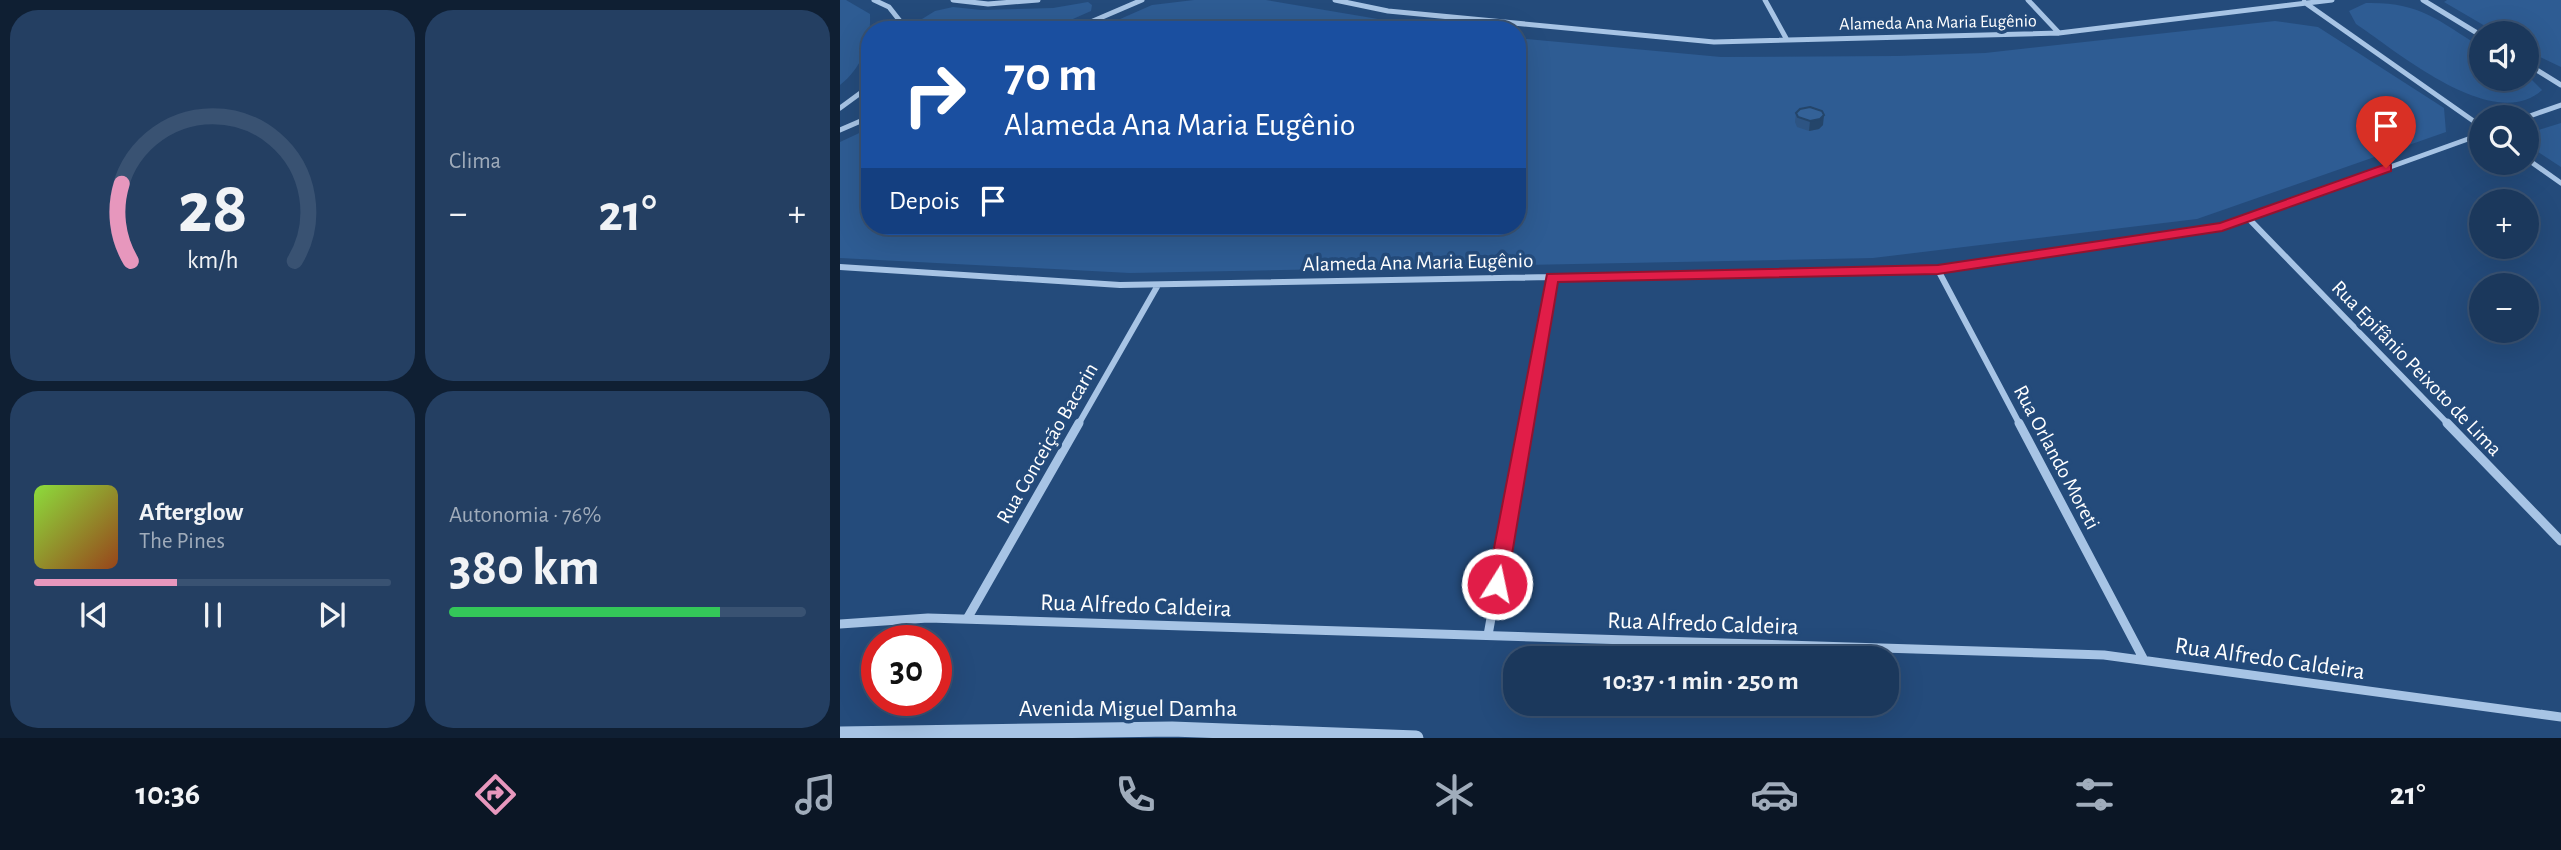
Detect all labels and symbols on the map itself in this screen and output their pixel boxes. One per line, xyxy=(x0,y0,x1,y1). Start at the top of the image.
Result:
street label: Alameda Ana Maria Eugênio xyxy=(1839,12,2037,34)
pin xyxy=(2356,96,2416,168)
street label: Alameda Ana Maria Eugênio xyxy=(1302,250,1534,275)
street label: Rua Epifânio Peixoto de Lima xyxy=(2328,277,2506,460)
street label: Rua Conceição Bacarin xyxy=(993,359,1102,527)
street label: Rua Orlando Moreti xyxy=(2010,382,2103,533)
position arrow xyxy=(1460,547,1534,621)
street label: Rua Alfredo Caldeira xyxy=(1040,591,1232,621)
street label: Rua Alfredo Caldeira xyxy=(1607,609,1799,639)
speed limit sign: 30 xyxy=(861,625,952,716)
street label: Rua Alfredo Caldeira xyxy=(2173,634,2366,684)
street label: Avenida Miguel Damha xyxy=(1019,697,1237,721)

